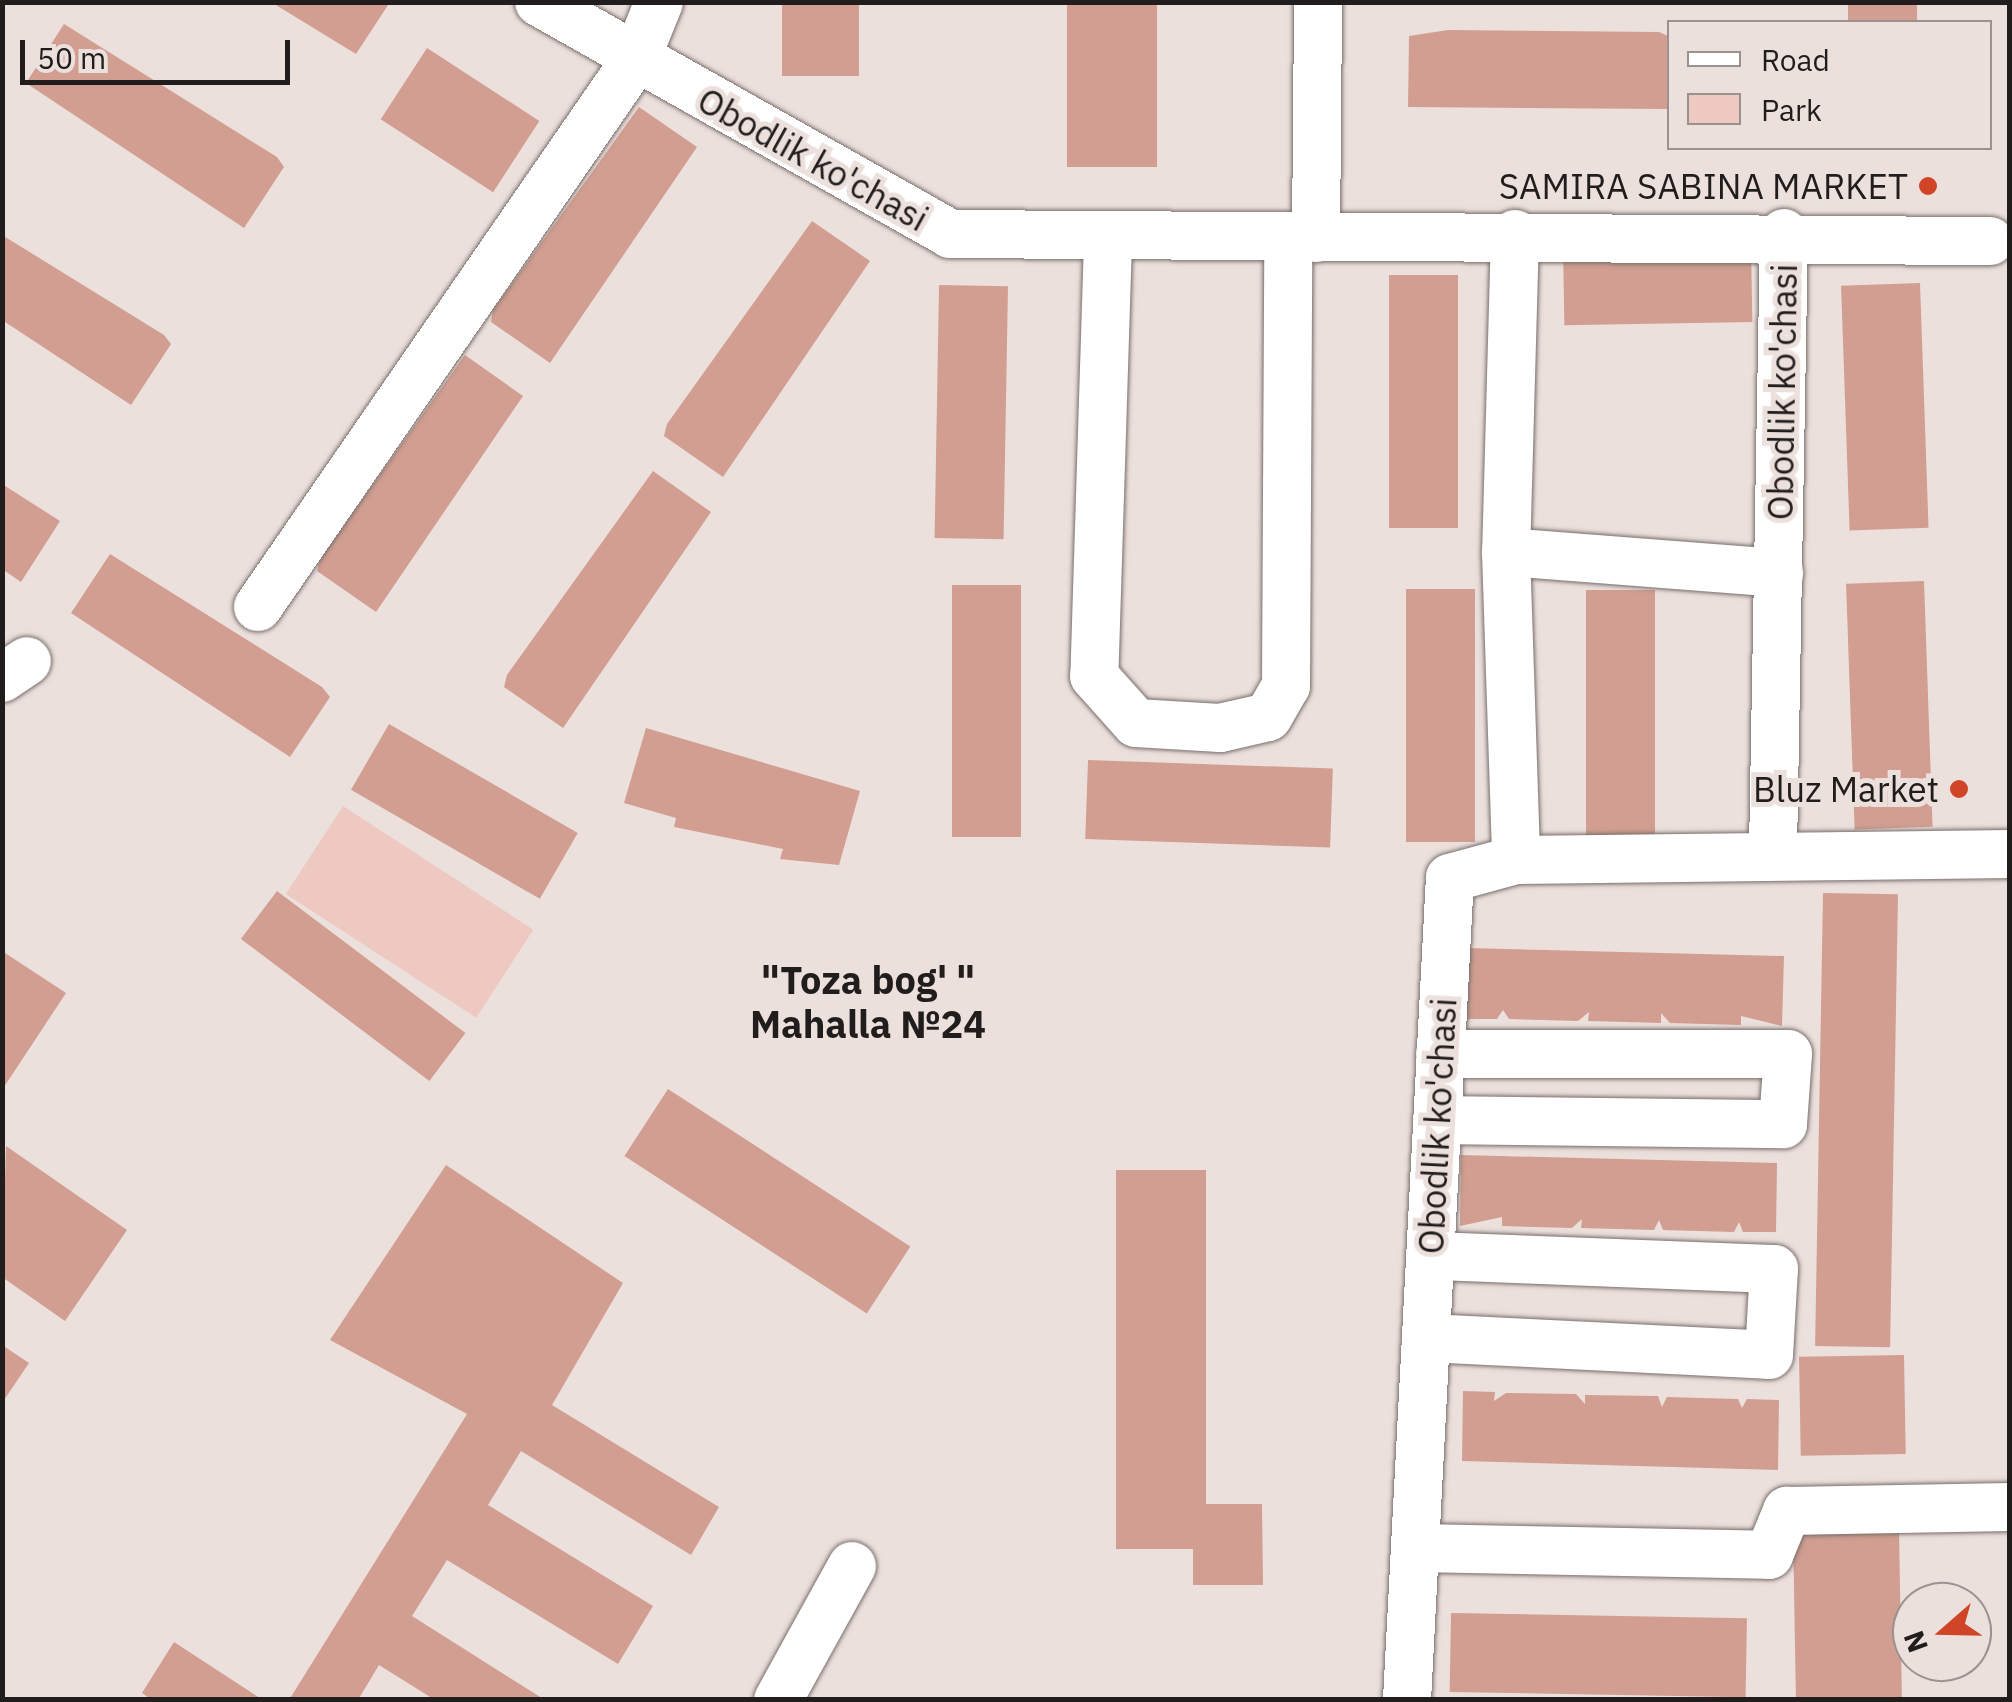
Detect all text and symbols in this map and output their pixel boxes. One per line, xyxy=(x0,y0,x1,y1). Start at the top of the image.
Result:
scale bar xyxy=(25,20,295,82)
legend xyxy=(1667,20,1992,150)
text: 50 m xyxy=(37,38,106,77)
text: Road xyxy=(1761,40,1830,79)
street label: Obodlik ko'chasi xyxy=(691,78,935,240)
text: Park xyxy=(1761,90,1822,129)
place label: SAMIRA SABINA MARKET xyxy=(1499,165,1908,207)
marker: SAMIRA SABINA MARKET xyxy=(1917,175,1939,197)
street label: Obodlik ko'chasi xyxy=(1759,263,1805,521)
place label: Bluz Market xyxy=(1753,768,1939,810)
marker: Bluz Market xyxy=(1948,778,1970,800)
district label: "Toza bog' " Mahalla №24 xyxy=(750,957,986,1046)
street label: Obodlik ko'chasi xyxy=(1409,997,1465,1255)
north arrow xyxy=(1892,1582,1992,1682)
text: N xyxy=(1894,1626,1936,1658)

